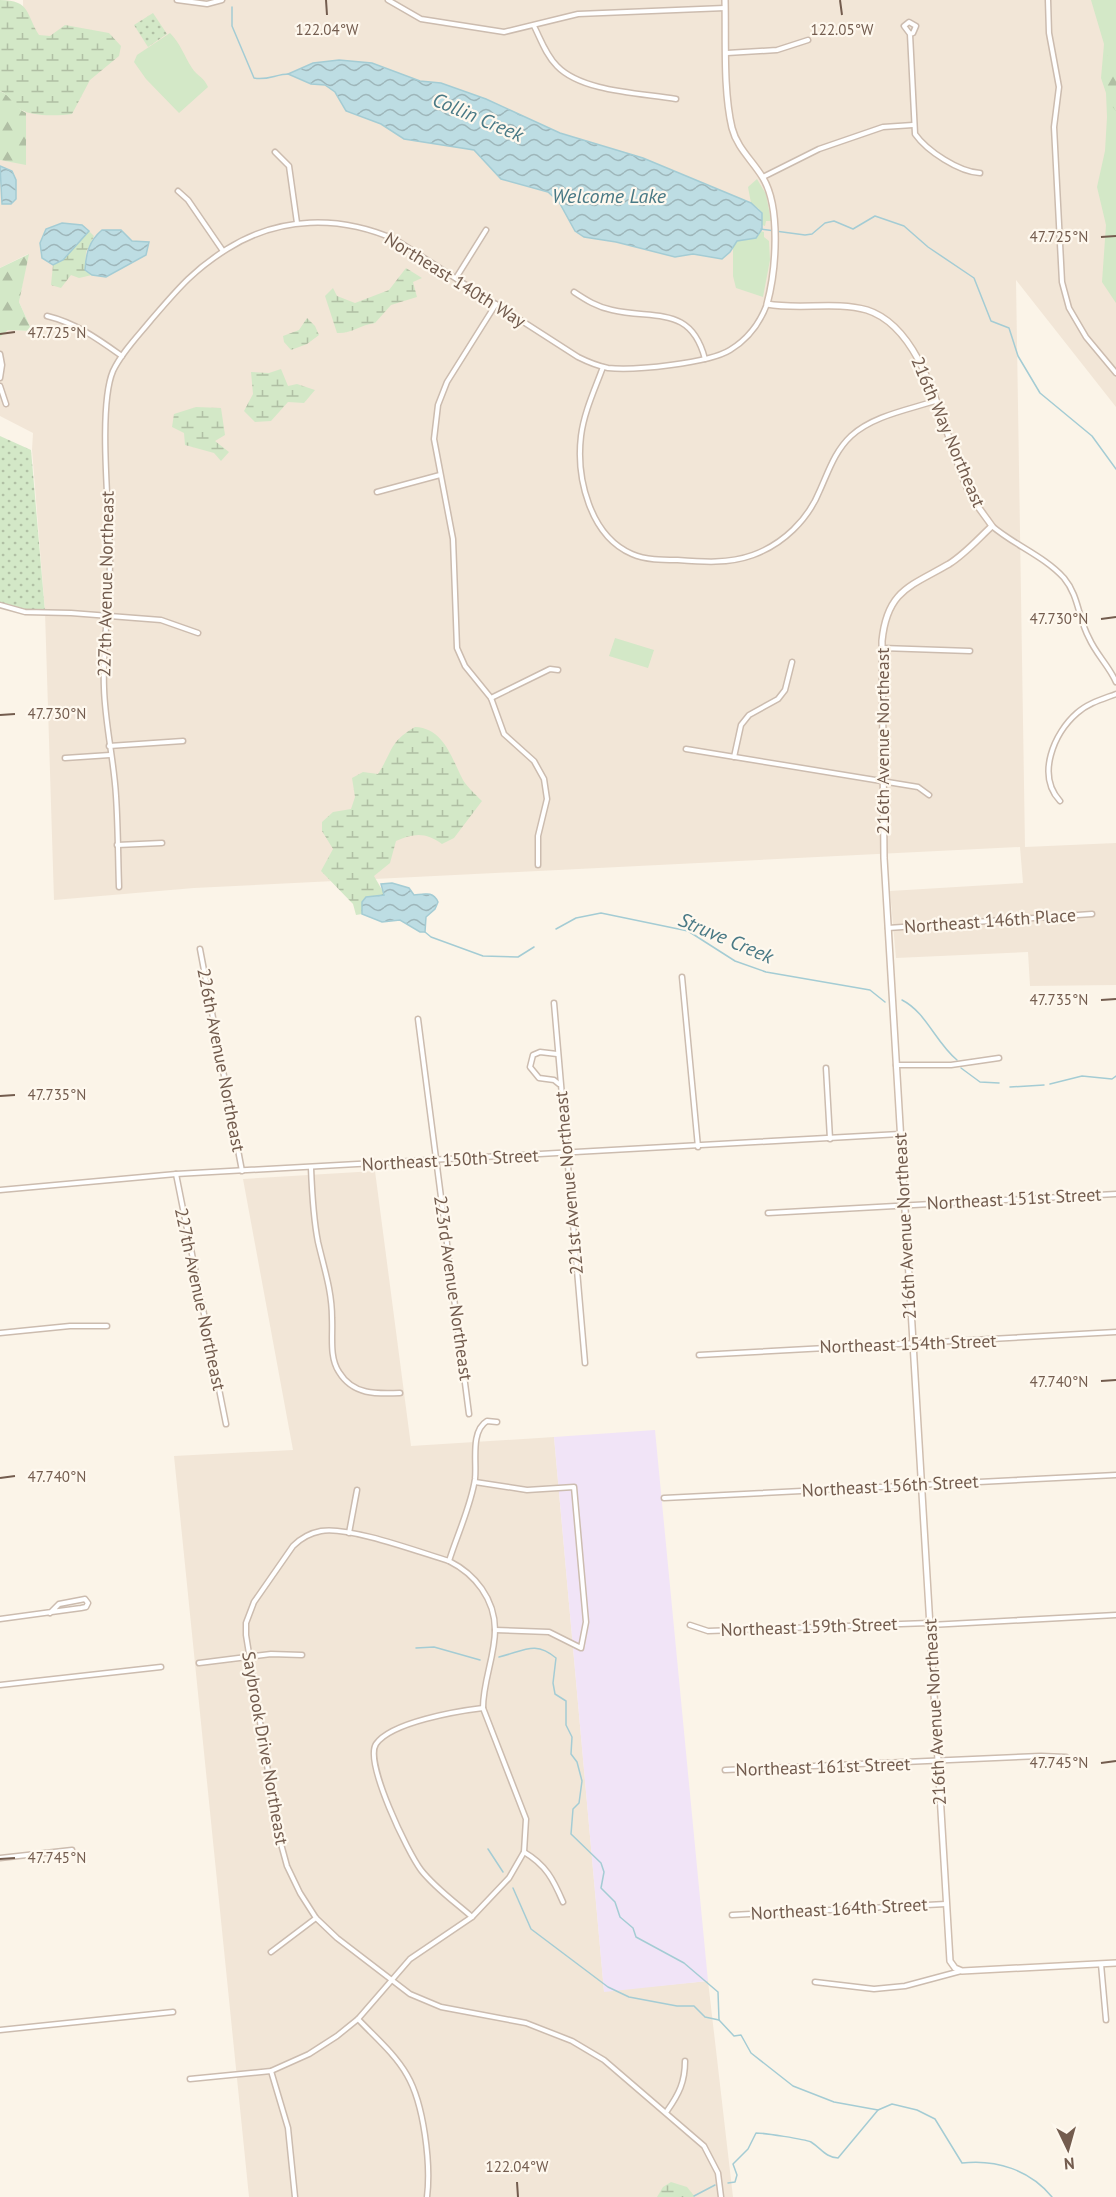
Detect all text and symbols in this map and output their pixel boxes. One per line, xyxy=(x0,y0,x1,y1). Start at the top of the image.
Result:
text: 122.04°W xyxy=(296,20,359,39)
text: 122.05°W xyxy=(811,20,874,39)
water label: Collin Creek xyxy=(429,86,528,148)
water label: Welcome Lake xyxy=(552,183,667,209)
street label: Northeast 140th Way xyxy=(380,227,531,333)
text: 47.725°N xyxy=(1030,227,1088,246)
text: 47.725°N xyxy=(28,323,86,342)
street label: 216th Way Northeast xyxy=(906,353,991,511)
street label: 227th Avenue Northeast xyxy=(92,491,119,677)
text: 47.730°N xyxy=(1030,609,1088,628)
street label: 216th Avenue Northeast xyxy=(871,648,894,834)
text: 47.730°N xyxy=(28,704,86,723)
street label: Northeast 146th Place xyxy=(903,903,1077,938)
water label: Struve Creek xyxy=(675,906,778,970)
street label: 226th Avenue Northeast xyxy=(192,966,251,1154)
text: 47.735°N xyxy=(1030,990,1088,1009)
text: 47.735°N xyxy=(28,1085,86,1104)
street label: 221st Avenue Northeast xyxy=(549,1090,588,1276)
street label: 216th Avenue Northeast xyxy=(888,1132,921,1320)
street label: Northeast 150th Street xyxy=(361,1143,539,1176)
street label: Northeast 151st Street xyxy=(926,1182,1102,1215)
street label: 223rd Avenue Northeast xyxy=(429,1194,478,1382)
street label: 227th Avenue Northeast xyxy=(170,1205,231,1392)
street label: Northeast 154th Street xyxy=(819,1329,997,1358)
text: 47.740°N xyxy=(1030,1372,1088,1391)
text: 47.740°N xyxy=(28,1467,86,1486)
street label: Northeast 156th Street xyxy=(801,1469,979,1502)
street label: Northeast 159th Street xyxy=(720,1612,898,1641)
street label: 216th Avenue Northeast xyxy=(918,1618,951,1806)
street label: Saybrook Drive Northeast xyxy=(237,1649,294,1847)
street label: Northeast 161st Street xyxy=(735,1752,911,1781)
text: 47.745°N xyxy=(1030,1753,1088,1772)
text: 47.745°N xyxy=(28,1848,86,1867)
street label: Northeast 164th Street xyxy=(750,1892,928,1925)
north arrow xyxy=(1038,2119,1098,2179)
text: N xyxy=(1063,2154,1075,2174)
text: 122.04°W xyxy=(486,2157,549,2176)

